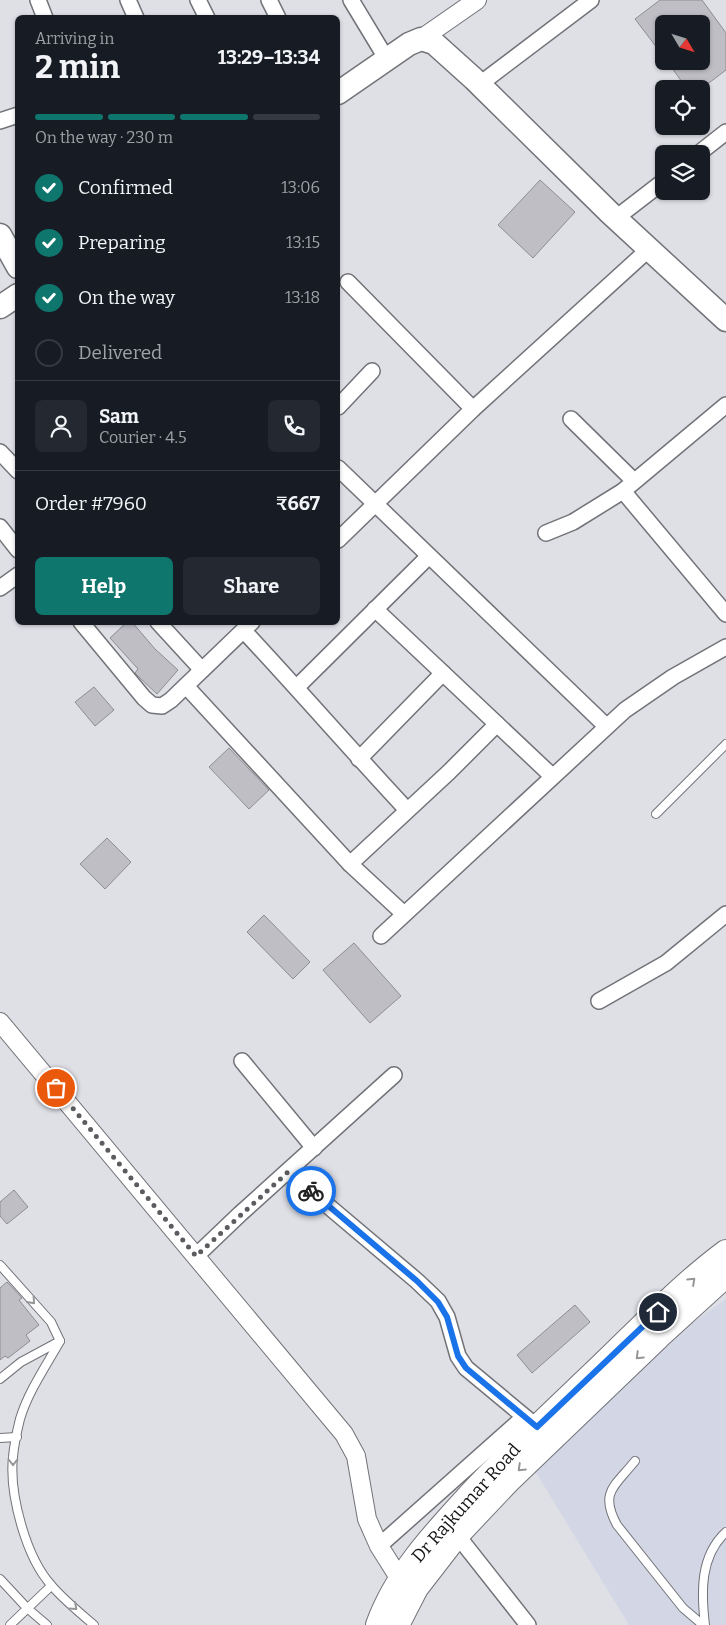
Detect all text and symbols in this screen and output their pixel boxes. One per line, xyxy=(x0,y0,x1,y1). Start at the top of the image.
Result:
north arrow xyxy=(655,15,710,70)
map controls xyxy=(655,15,710,200)
text: Arriving in xyxy=(35,29,114,48)
text: 13:29–13:34 xyxy=(218,46,320,69)
text: 2 min xyxy=(35,48,120,86)
button: locate xyxy=(655,80,710,135)
text: On the way · 230 m xyxy=(35,128,173,147)
button: layers xyxy=(655,145,710,200)
icon: check xyxy=(35,174,63,202)
text: Confirmed xyxy=(78,176,173,199)
text: 13:06 xyxy=(281,178,320,197)
icon: check xyxy=(35,229,63,257)
text: Preparing xyxy=(78,231,166,254)
text: 13:15 xyxy=(286,233,320,252)
icon: check xyxy=(35,284,63,312)
text: On the way xyxy=(78,286,175,309)
text: 13:18 xyxy=(285,288,320,307)
text: Delivered xyxy=(78,341,162,364)
button: person xyxy=(35,400,87,452)
button: phone xyxy=(268,400,320,452)
text: Sam xyxy=(99,405,139,428)
text: Courier · 4.5 xyxy=(99,428,187,447)
text: Order #7960 xyxy=(35,492,147,515)
text: ₹667 xyxy=(276,492,320,515)
button: Help xyxy=(35,557,173,615)
button: Share xyxy=(183,557,320,615)
pin xyxy=(35,1067,77,1109)
icon: bag xyxy=(42,1074,70,1102)
courier xyxy=(286,1166,336,1216)
icon: bike xyxy=(297,1177,325,1205)
one-way arrow xyxy=(686,1278,695,1287)
pin xyxy=(637,1291,679,1333)
one-way arrow xyxy=(27,1296,36,1305)
icon: home xyxy=(644,1298,672,1326)
one-way arrow xyxy=(635,1350,644,1359)
street label: Dr Rajkumar Road xyxy=(407,1439,525,1567)
one-way arrow xyxy=(8,1458,19,1466)
one-way arrow xyxy=(518,1462,527,1471)
one-way arrow xyxy=(68,1601,77,1610)

